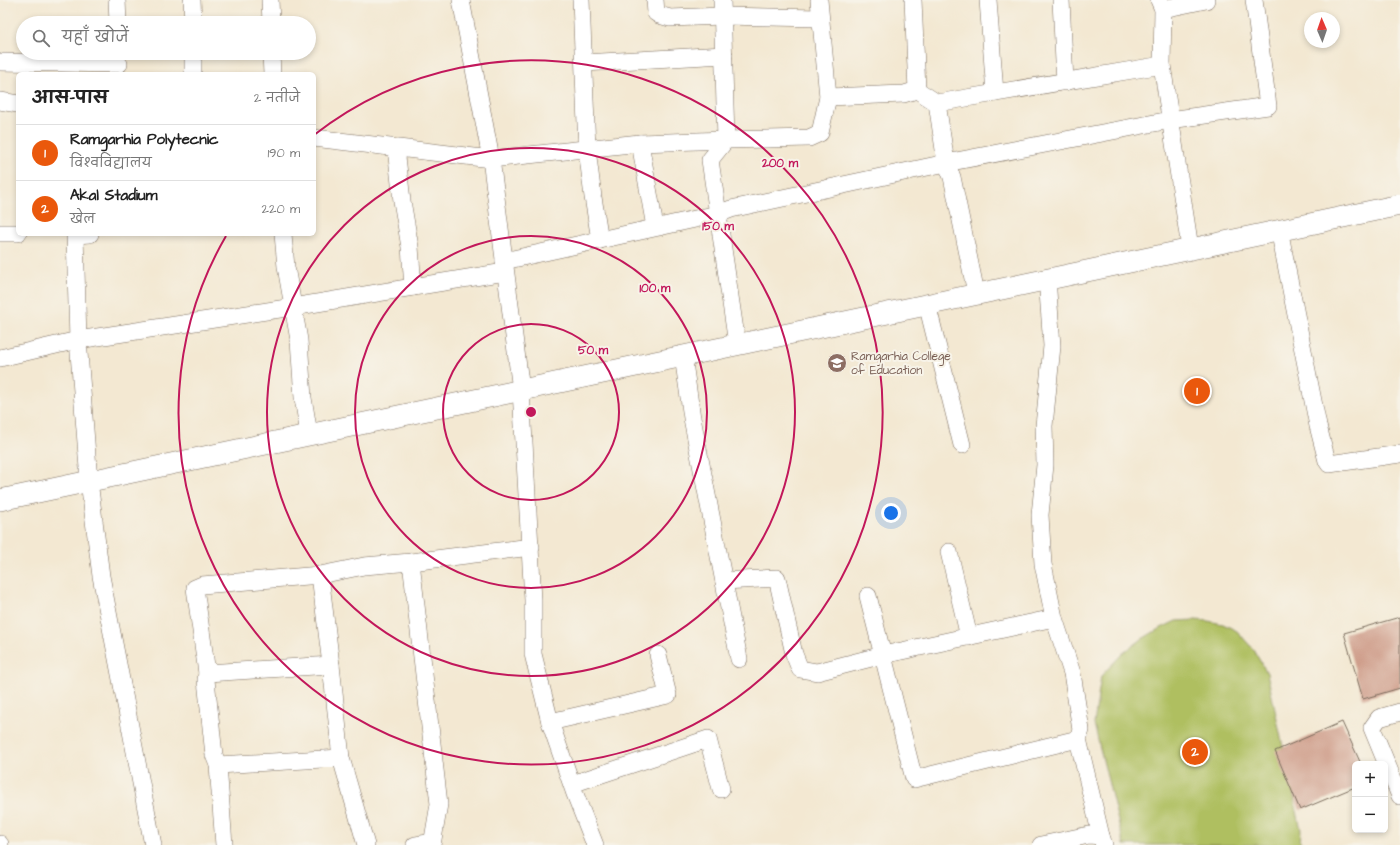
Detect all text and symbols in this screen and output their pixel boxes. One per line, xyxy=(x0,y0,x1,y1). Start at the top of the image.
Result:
north arrow xyxy=(1304,12,1340,48)
search box xyxy=(16,16,316,60)
icon: search xyxy=(30,27,52,49)
text: यहाँ खोजें xyxy=(62,27,129,48)
text: आस-पास xyxy=(32,86,108,110)
text: 2 नतीजे xyxy=(254,89,300,107)
text: Ramgarhia Polytecnic xyxy=(70,129,219,150)
text: 1 xyxy=(44,144,46,162)
text: 190 m xyxy=(267,144,300,162)
text: विश्वविद्यालय xyxy=(70,154,152,172)
text: 200 m xyxy=(761,155,799,172)
text: Akal Stadium xyxy=(70,185,157,206)
text: 2 xyxy=(41,200,49,218)
text: 220 m xyxy=(262,200,300,218)
text: खेल xyxy=(70,210,95,228)
text: 150 m xyxy=(702,218,735,235)
text: 100 m xyxy=(640,280,671,297)
text: 50 m xyxy=(578,342,609,359)
place label: Ramgarhia College of Education xyxy=(851,348,951,379)
school or university icon: Ramgarhia College of Education xyxy=(826,352,848,374)
pin: 1 xyxy=(1184,376,1210,406)
centre of rings xyxy=(524,405,538,419)
your location xyxy=(881,503,901,523)
pin: 2 xyxy=(1182,737,1208,767)
map controls xyxy=(1352,761,1388,833)
button: + xyxy=(1352,761,1388,797)
button: − xyxy=(1352,797,1388,833)

